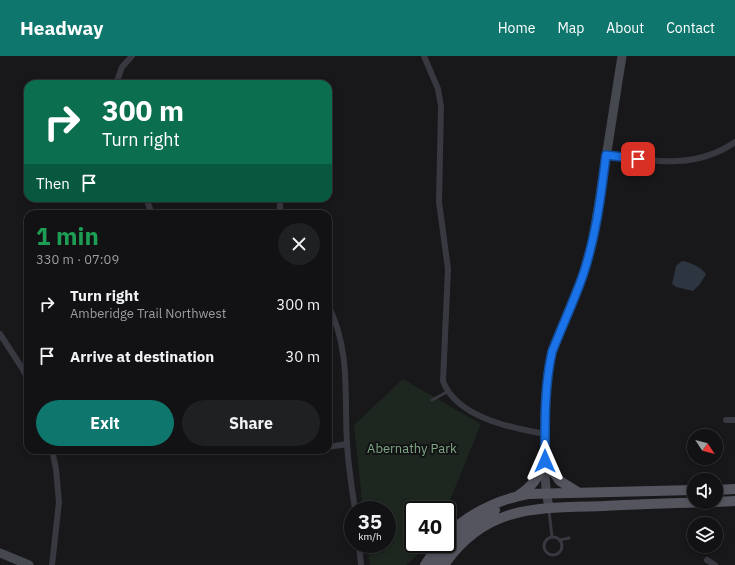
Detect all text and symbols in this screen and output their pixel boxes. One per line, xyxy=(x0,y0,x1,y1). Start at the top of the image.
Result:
text: Headway xyxy=(20,16,103,40)
text: Home xyxy=(498,19,535,37)
text: Map xyxy=(557,19,584,37)
text: About xyxy=(606,19,644,37)
text: Contact xyxy=(666,19,715,37)
text: 300 m xyxy=(102,92,184,129)
icon: right xyxy=(36,96,88,148)
text: Turn right xyxy=(102,128,180,151)
pin xyxy=(621,142,655,176)
icon: arrive xyxy=(627,148,649,170)
icon: arrive xyxy=(78,172,100,194)
text: Then xyxy=(36,174,70,193)
text: 1 min xyxy=(36,220,99,252)
button: close xyxy=(278,223,320,265)
text: 330 m · 07:09 xyxy=(36,251,119,268)
text: Turn right xyxy=(70,286,139,305)
icon: right xyxy=(36,293,58,315)
text: 300 m xyxy=(276,295,320,314)
text: Amberidge Trail Northwest xyxy=(70,305,226,322)
icon: arrive xyxy=(36,345,58,367)
text: Arrive at destination xyxy=(70,347,214,366)
text: 30 m xyxy=(285,347,320,366)
button: Exit xyxy=(36,400,174,446)
button: Share xyxy=(182,400,320,446)
north arrow xyxy=(687,429,723,465)
map controls xyxy=(687,429,723,553)
park label: Abernathy Park xyxy=(367,440,457,457)
position arrow xyxy=(524,440,566,482)
button: sound xyxy=(687,473,723,509)
speed limit sign: 40 xyxy=(404,501,456,553)
text: 35 xyxy=(358,508,382,535)
button: layers xyxy=(687,517,723,553)
text: km/h xyxy=(358,530,382,543)

